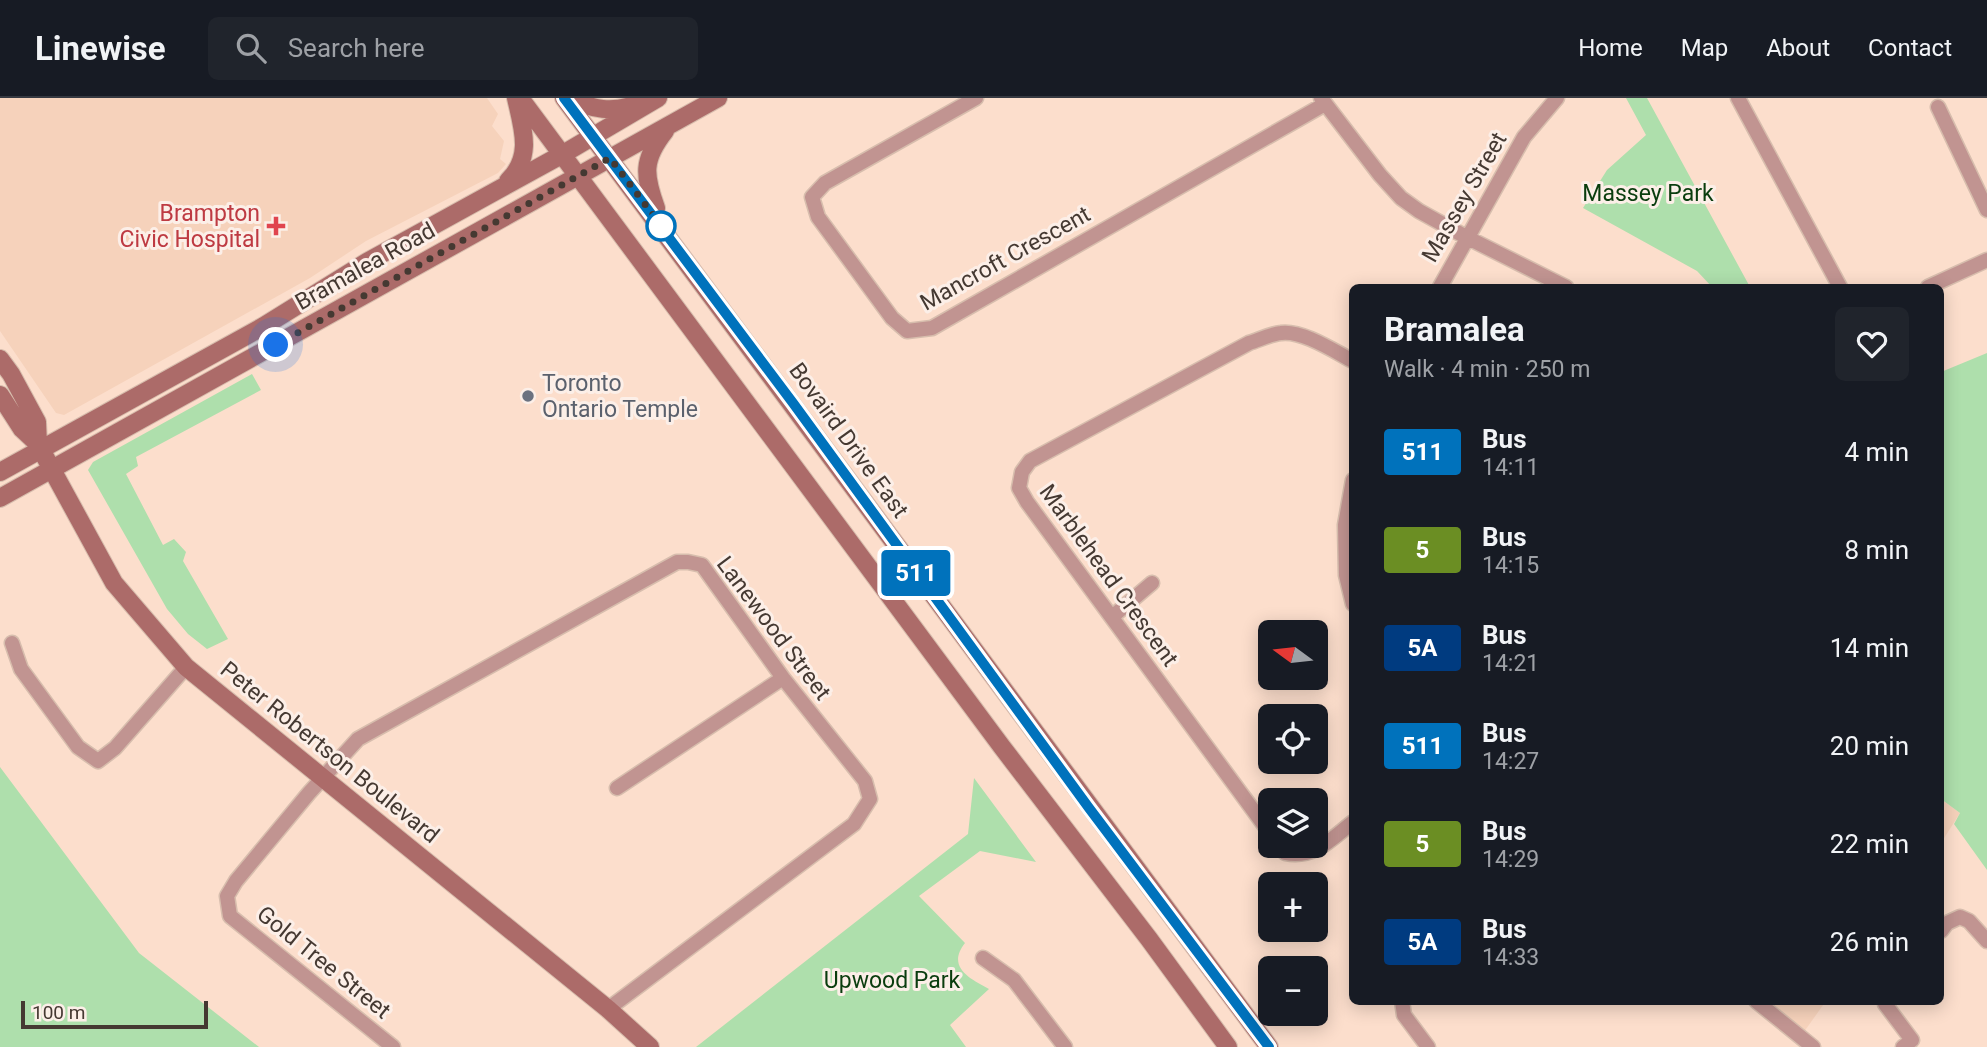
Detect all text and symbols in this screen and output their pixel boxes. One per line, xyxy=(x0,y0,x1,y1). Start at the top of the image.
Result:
search box xyxy=(208,17,698,80)
text: Linewise xyxy=(35,29,166,68)
icon: search xyxy=(232,29,270,67)
text: Search here xyxy=(288,33,424,63)
text: Home xyxy=(1578,34,1643,62)
text: Map xyxy=(1681,34,1728,62)
text: About xyxy=(1766,34,1830,62)
text: Contact xyxy=(1868,34,1952,62)
street label: Massey Street xyxy=(1416,127,1513,267)
park label: Massey Park xyxy=(1582,180,1714,207)
place label: Brampton Civic Hospital xyxy=(119,200,260,253)
street label: Mancroft Crescent xyxy=(915,200,1095,316)
unlabelled marker xyxy=(646,211,676,241)
marker: Brampton Civic Hospital xyxy=(266,216,286,236)
street label: Bramalea Road xyxy=(291,217,440,316)
button: heart xyxy=(1835,307,1909,381)
text: Bramalea xyxy=(1384,310,1525,349)
your location xyxy=(258,327,293,362)
text: Walk · 4 min · 250 m xyxy=(1384,356,1590,383)
street label: Bovaird Drive East xyxy=(783,358,914,523)
place label: Toronto Ontario Temple xyxy=(542,370,698,423)
marker: Toronto Ontario Temple xyxy=(520,388,536,404)
text: Bus xyxy=(1482,424,1527,454)
text: 4 min xyxy=(1844,437,1909,467)
text: 511 xyxy=(1402,438,1443,466)
text: 14:11 xyxy=(1482,454,1539,481)
street label: Marblehead Crescent xyxy=(1034,479,1184,672)
text: Bus xyxy=(1482,522,1527,552)
text: 8 min xyxy=(1844,535,1909,565)
text: 5 xyxy=(1416,536,1429,564)
line badge: 511 xyxy=(876,550,956,596)
street label: Lanewood Street xyxy=(711,551,836,705)
text: 14:15 xyxy=(1482,552,1539,579)
text: 511 xyxy=(895,559,937,587)
north arrow xyxy=(1258,620,1328,690)
map controls xyxy=(1258,620,1328,1026)
text: Bus xyxy=(1482,620,1527,650)
text: 14 min xyxy=(1830,633,1909,663)
text: 5A xyxy=(1408,634,1437,662)
text: 14:21 xyxy=(1482,650,1539,677)
street label: Peter Robertson Boulevard xyxy=(215,656,444,849)
button: locate xyxy=(1258,704,1328,774)
text: Bus xyxy=(1482,718,1527,748)
text: 20 min xyxy=(1830,731,1909,761)
text: 511 xyxy=(1402,732,1443,760)
text: 14:27 xyxy=(1482,748,1539,775)
button: layers xyxy=(1258,788,1328,858)
text: Bus xyxy=(1482,816,1527,846)
text: 22 min xyxy=(1830,829,1909,859)
text: 5 xyxy=(1416,830,1429,858)
text: 14:29 xyxy=(1482,846,1539,873)
button: + xyxy=(1258,872,1328,942)
street label: Gold Tree Street xyxy=(252,900,396,1024)
text: Bus xyxy=(1482,914,1527,944)
text: 26 min xyxy=(1830,927,1909,957)
text: 5A xyxy=(1408,928,1437,956)
text: 14:33 xyxy=(1482,944,1539,971)
button: − xyxy=(1258,956,1328,1026)
park label: Upwood Park xyxy=(824,967,961,994)
scale bar xyxy=(21,998,208,1030)
text: 100 m xyxy=(32,1001,85,1024)

